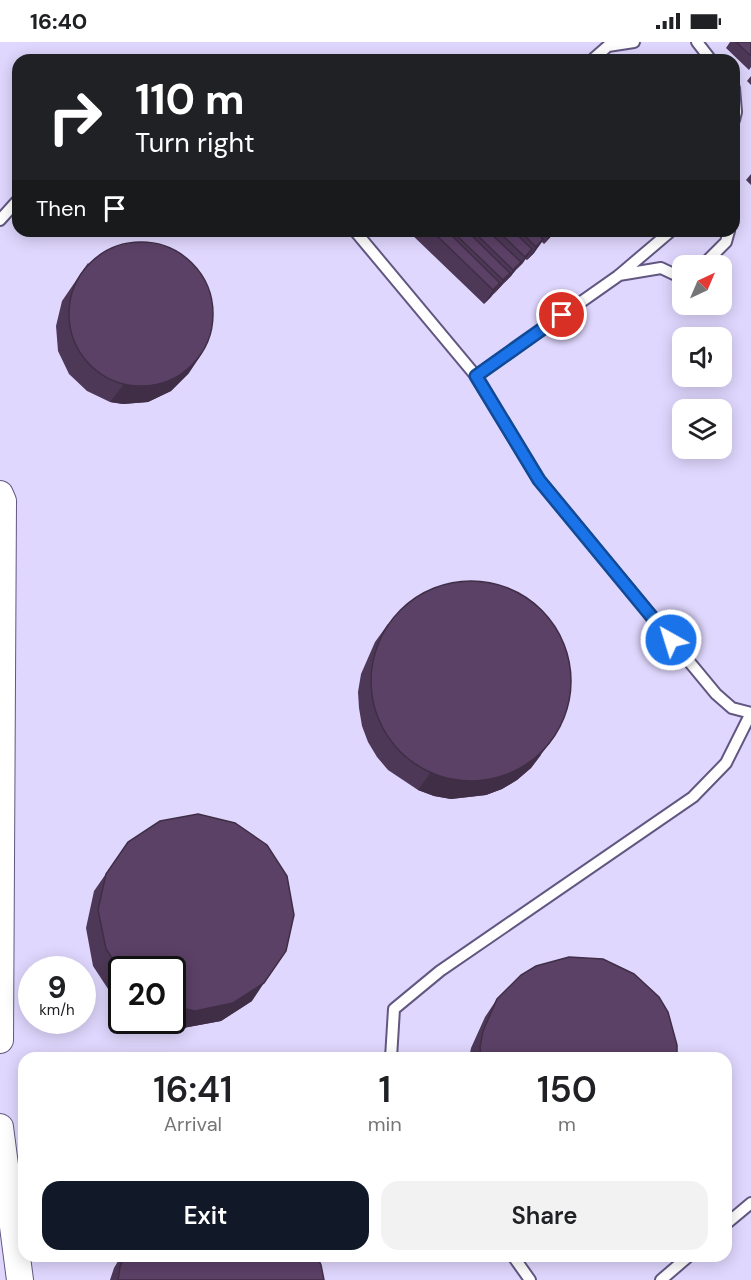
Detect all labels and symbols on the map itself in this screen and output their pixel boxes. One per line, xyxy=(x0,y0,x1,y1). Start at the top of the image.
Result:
north arrow xyxy=(672,255,732,315)
pin xyxy=(536,289,587,340)
position arrow xyxy=(639,608,703,672)
speed limit sign: 20 xyxy=(108,956,186,1034)

